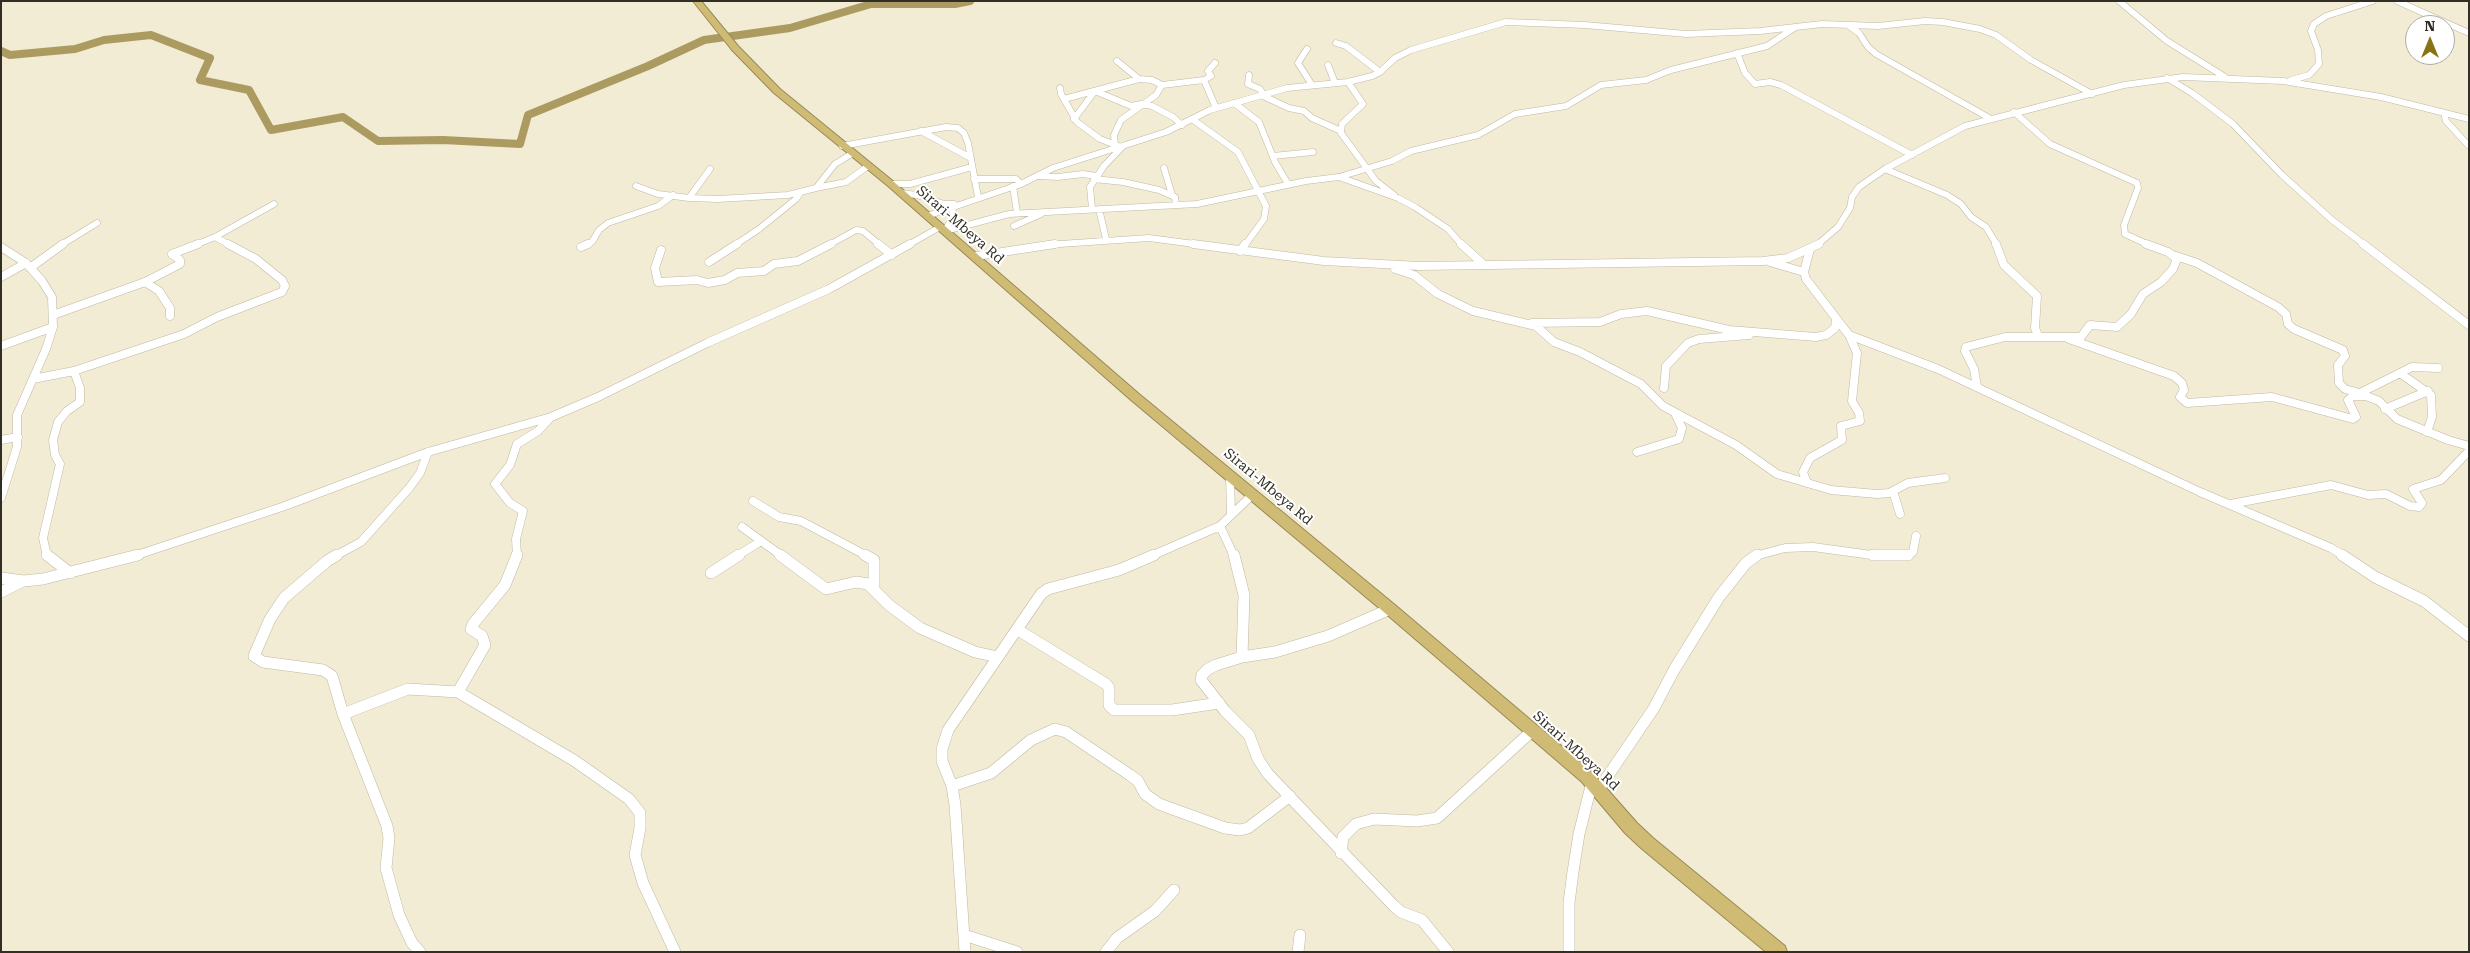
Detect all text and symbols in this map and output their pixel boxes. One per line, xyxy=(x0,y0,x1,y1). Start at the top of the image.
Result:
north arrow xyxy=(2405,15,2455,65)
text: N xyxy=(2425,18,2435,34)
street label: Sirari-Mbeya Rd xyxy=(913,182,1007,268)
street label: Sirari-Mbeya Rd xyxy=(1220,445,1316,529)
street label: Sirari-Mbeya Rd xyxy=(1529,708,1623,794)

